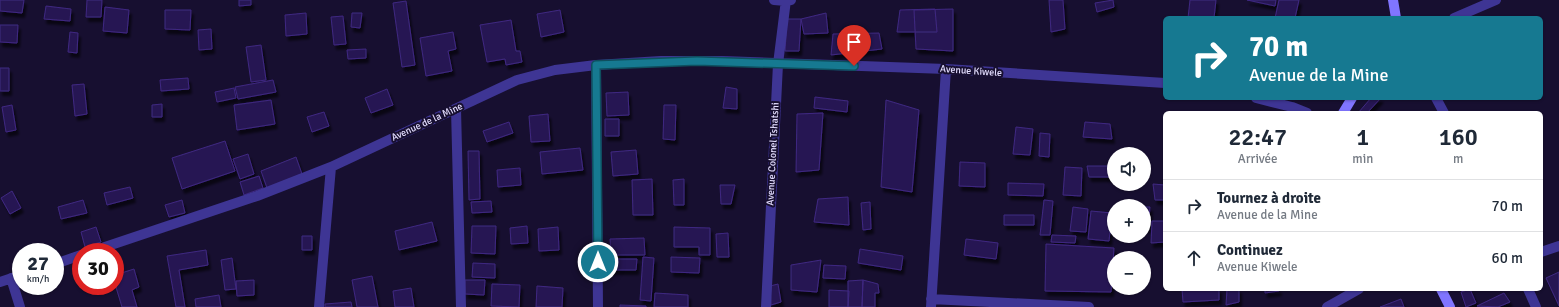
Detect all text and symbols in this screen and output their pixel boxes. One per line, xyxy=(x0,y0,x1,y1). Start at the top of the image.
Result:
pin xyxy=(837,25,871,66)
text: 70 m xyxy=(1249,30,1308,64)
icon: arrive xyxy=(843,31,865,53)
icon: right xyxy=(1183,32,1235,84)
street label: Avenue Kiwele xyxy=(940,63,1002,79)
text: Avenue de la Mine xyxy=(1249,64,1388,86)
street label: Avenue de la Mine xyxy=(389,100,465,144)
street label: Avenue Colonel Tshatshi xyxy=(764,102,782,206)
text: 22:47 xyxy=(1228,122,1287,152)
text: 1 xyxy=(1356,122,1369,152)
text: 160 xyxy=(1439,122,1478,152)
map controls xyxy=(1107,147,1151,295)
button: sound xyxy=(1107,147,1151,191)
text: Arrivée xyxy=(1238,151,1278,167)
text: min xyxy=(1352,151,1373,167)
text: m xyxy=(1453,151,1463,167)
text: Tournez à droite xyxy=(1217,189,1321,207)
icon: right xyxy=(1183,195,1205,217)
text: 70 m xyxy=(1492,197,1523,215)
button: + xyxy=(1107,199,1151,243)
text: Avenue de la Mine xyxy=(1217,207,1318,223)
position arrow xyxy=(577,241,619,283)
text: Continuez xyxy=(1217,241,1283,259)
speed limit sign: 30 xyxy=(72,243,124,295)
icon: ahead xyxy=(1183,247,1205,269)
text: 60 m xyxy=(1492,249,1523,267)
text: 27 xyxy=(27,251,49,276)
button: − xyxy=(1107,251,1151,295)
text: Avenue Kiwele xyxy=(1217,259,1298,275)
text: km/h xyxy=(27,273,49,285)

